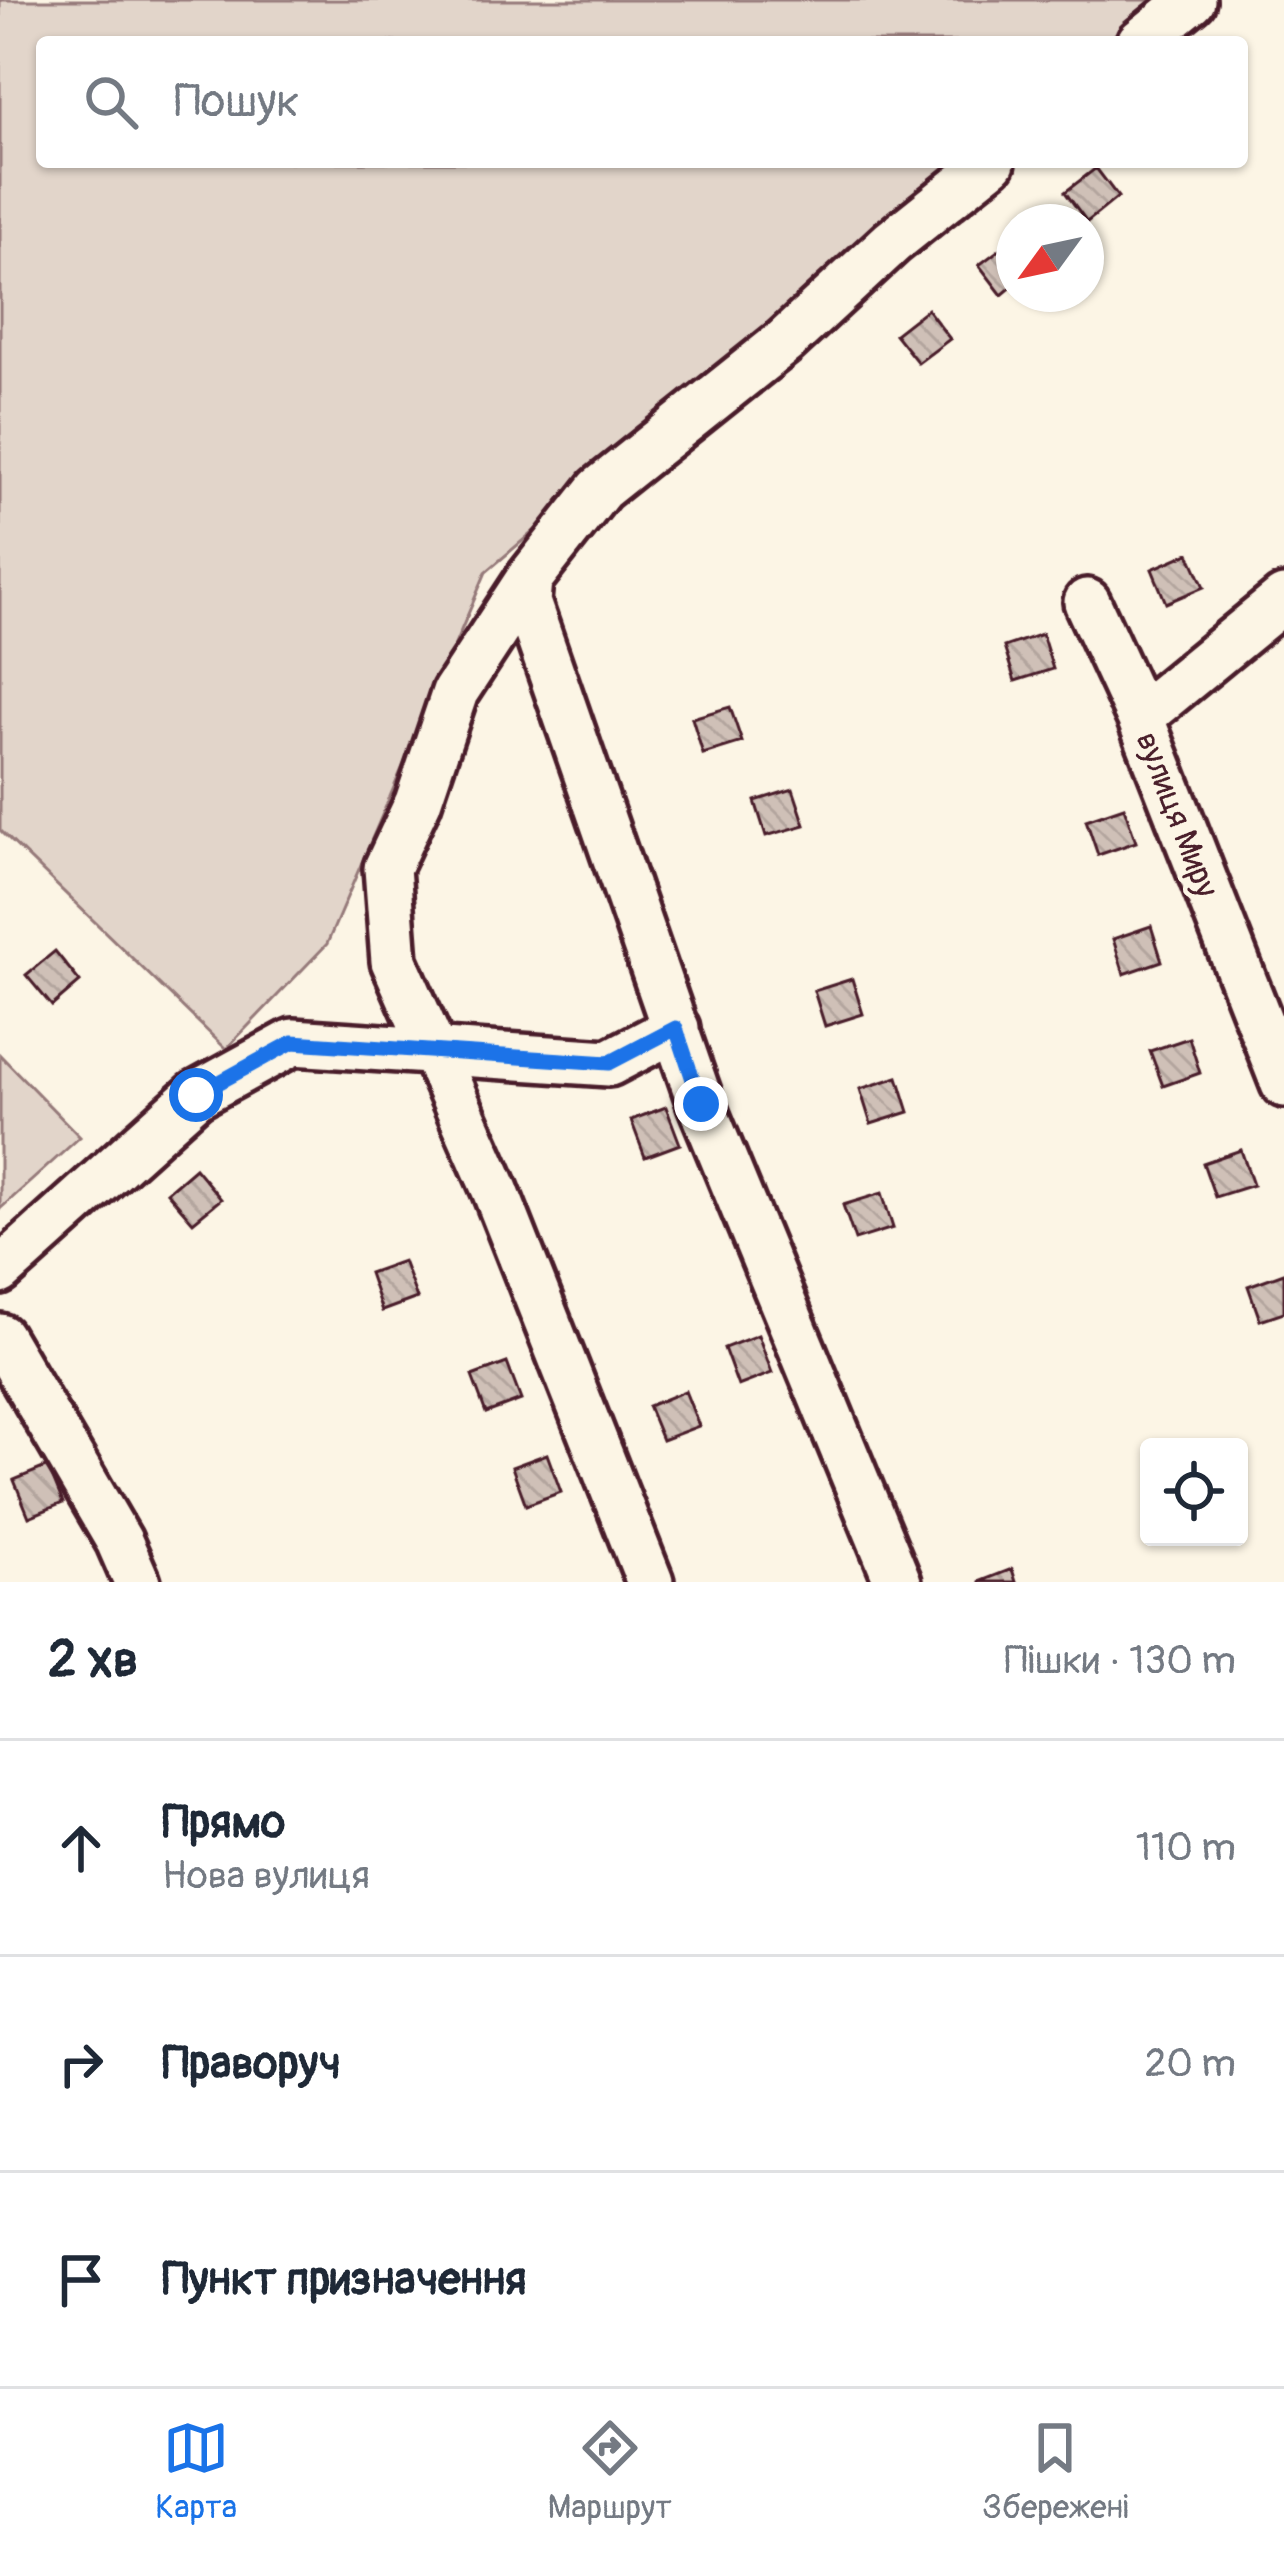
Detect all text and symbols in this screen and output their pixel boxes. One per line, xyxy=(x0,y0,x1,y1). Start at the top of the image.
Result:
search box xyxy=(36,36,1248,168)
icon: search xyxy=(78,69,144,135)
text: Пошук xyxy=(174,74,299,130)
north arrow xyxy=(996,204,1104,312)
street label: вулиця Миру xyxy=(1126,726,1227,903)
route start xyxy=(169,1068,223,1122)
route end xyxy=(674,1077,728,1131)
map controls xyxy=(1140,1438,1248,1546)
button: locate xyxy=(1140,1438,1248,1546)
text: 2 хв xyxy=(48,1628,138,1692)
text: Пішки · 130 m xyxy=(1004,1636,1236,1685)
text: Прямо xyxy=(162,1795,285,1851)
icon: ahead xyxy=(48,1815,114,1881)
text: 110 m xyxy=(1136,1823,1236,1872)
text: Нова вулиця xyxy=(162,1851,370,1900)
icon: right xyxy=(48,2031,114,2097)
text: Праворуч xyxy=(162,2036,341,2092)
text: 20 m xyxy=(1144,2039,1236,2088)
icon: arrive xyxy=(48,2247,114,2313)
text: Пункт призначення xyxy=(162,2252,526,2308)
tab: Карта xyxy=(155,2415,237,2528)
tab: Маршрут xyxy=(547,2415,672,2528)
tab: Збережені xyxy=(982,2415,1129,2528)

